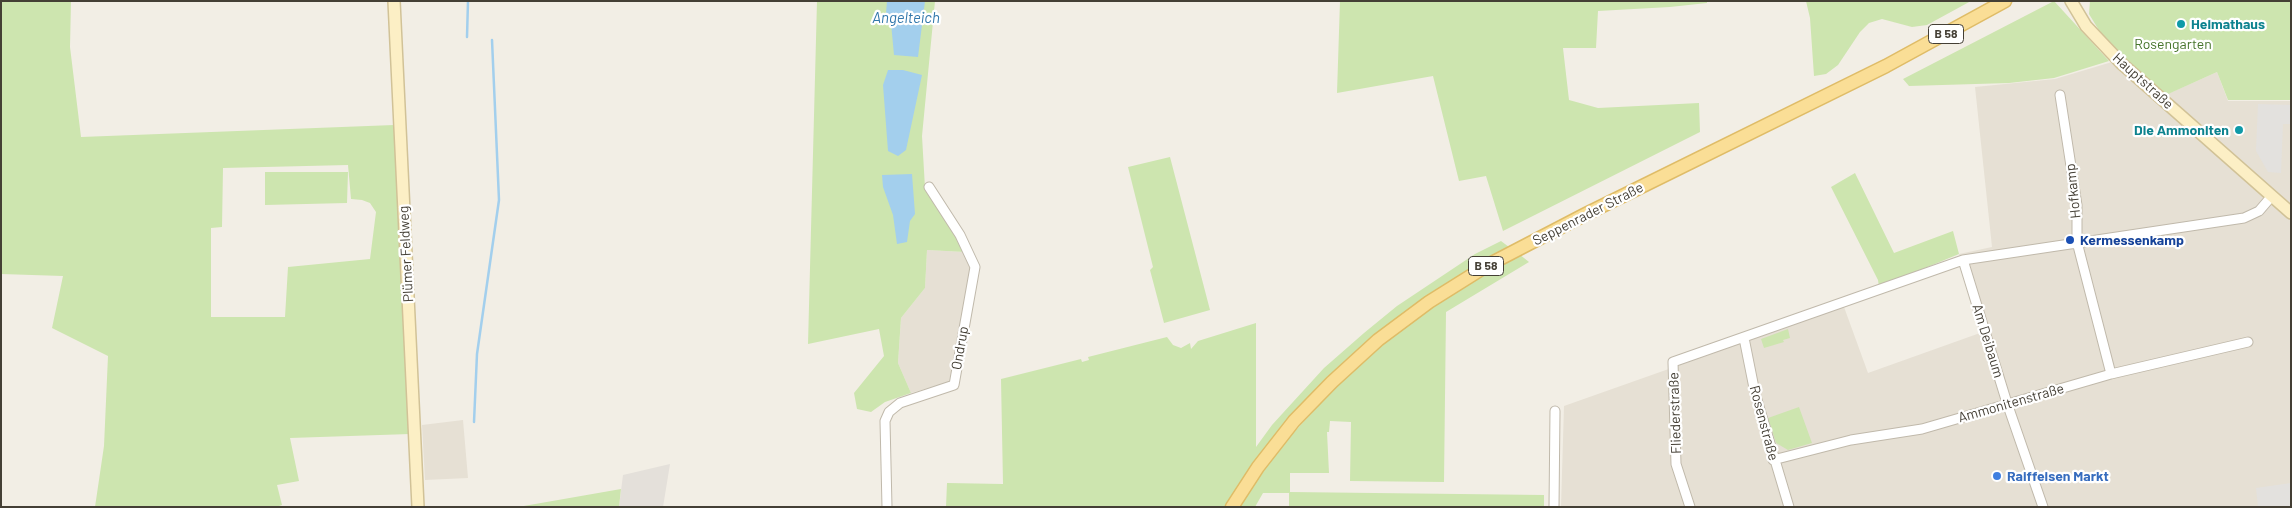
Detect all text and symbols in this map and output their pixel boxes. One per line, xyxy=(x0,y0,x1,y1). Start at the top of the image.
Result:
water label: Angelteich xyxy=(872,9,940,27)
place label: Heimathaus xyxy=(2191,16,2265,32)
marker: Heimathaus xyxy=(2175,18,2187,30)
road number: B 58 xyxy=(1928,24,1964,44)
park label: Rosengarten xyxy=(2134,36,2212,52)
street label: Hauptstraße xyxy=(2109,49,2177,113)
place label: Die Ammoniten xyxy=(2134,122,2229,138)
marker: Die Ammoniten xyxy=(2233,124,2245,136)
street label: Hofkamp xyxy=(2062,163,2084,219)
street label: Seppenrader Straße xyxy=(1530,179,1646,249)
street label: Plümer Feldweg xyxy=(395,205,417,303)
place label: Kermessenkamp xyxy=(2080,232,2184,248)
marker: Kermessenkamp xyxy=(2064,234,2076,246)
road number: B 58 xyxy=(1468,256,1504,276)
street label: Am Deibaum xyxy=(1969,302,2007,380)
street label: Ondrup xyxy=(948,325,972,371)
street label: Fliederstraße xyxy=(1665,372,1685,454)
street label: Ammonitenstraße xyxy=(1956,380,2066,426)
street label: Rosenstraße xyxy=(1746,384,1782,462)
place label: Raiffeisen Markt xyxy=(2007,468,2109,484)
marker: Raiffeisen Markt xyxy=(1991,470,2003,482)

